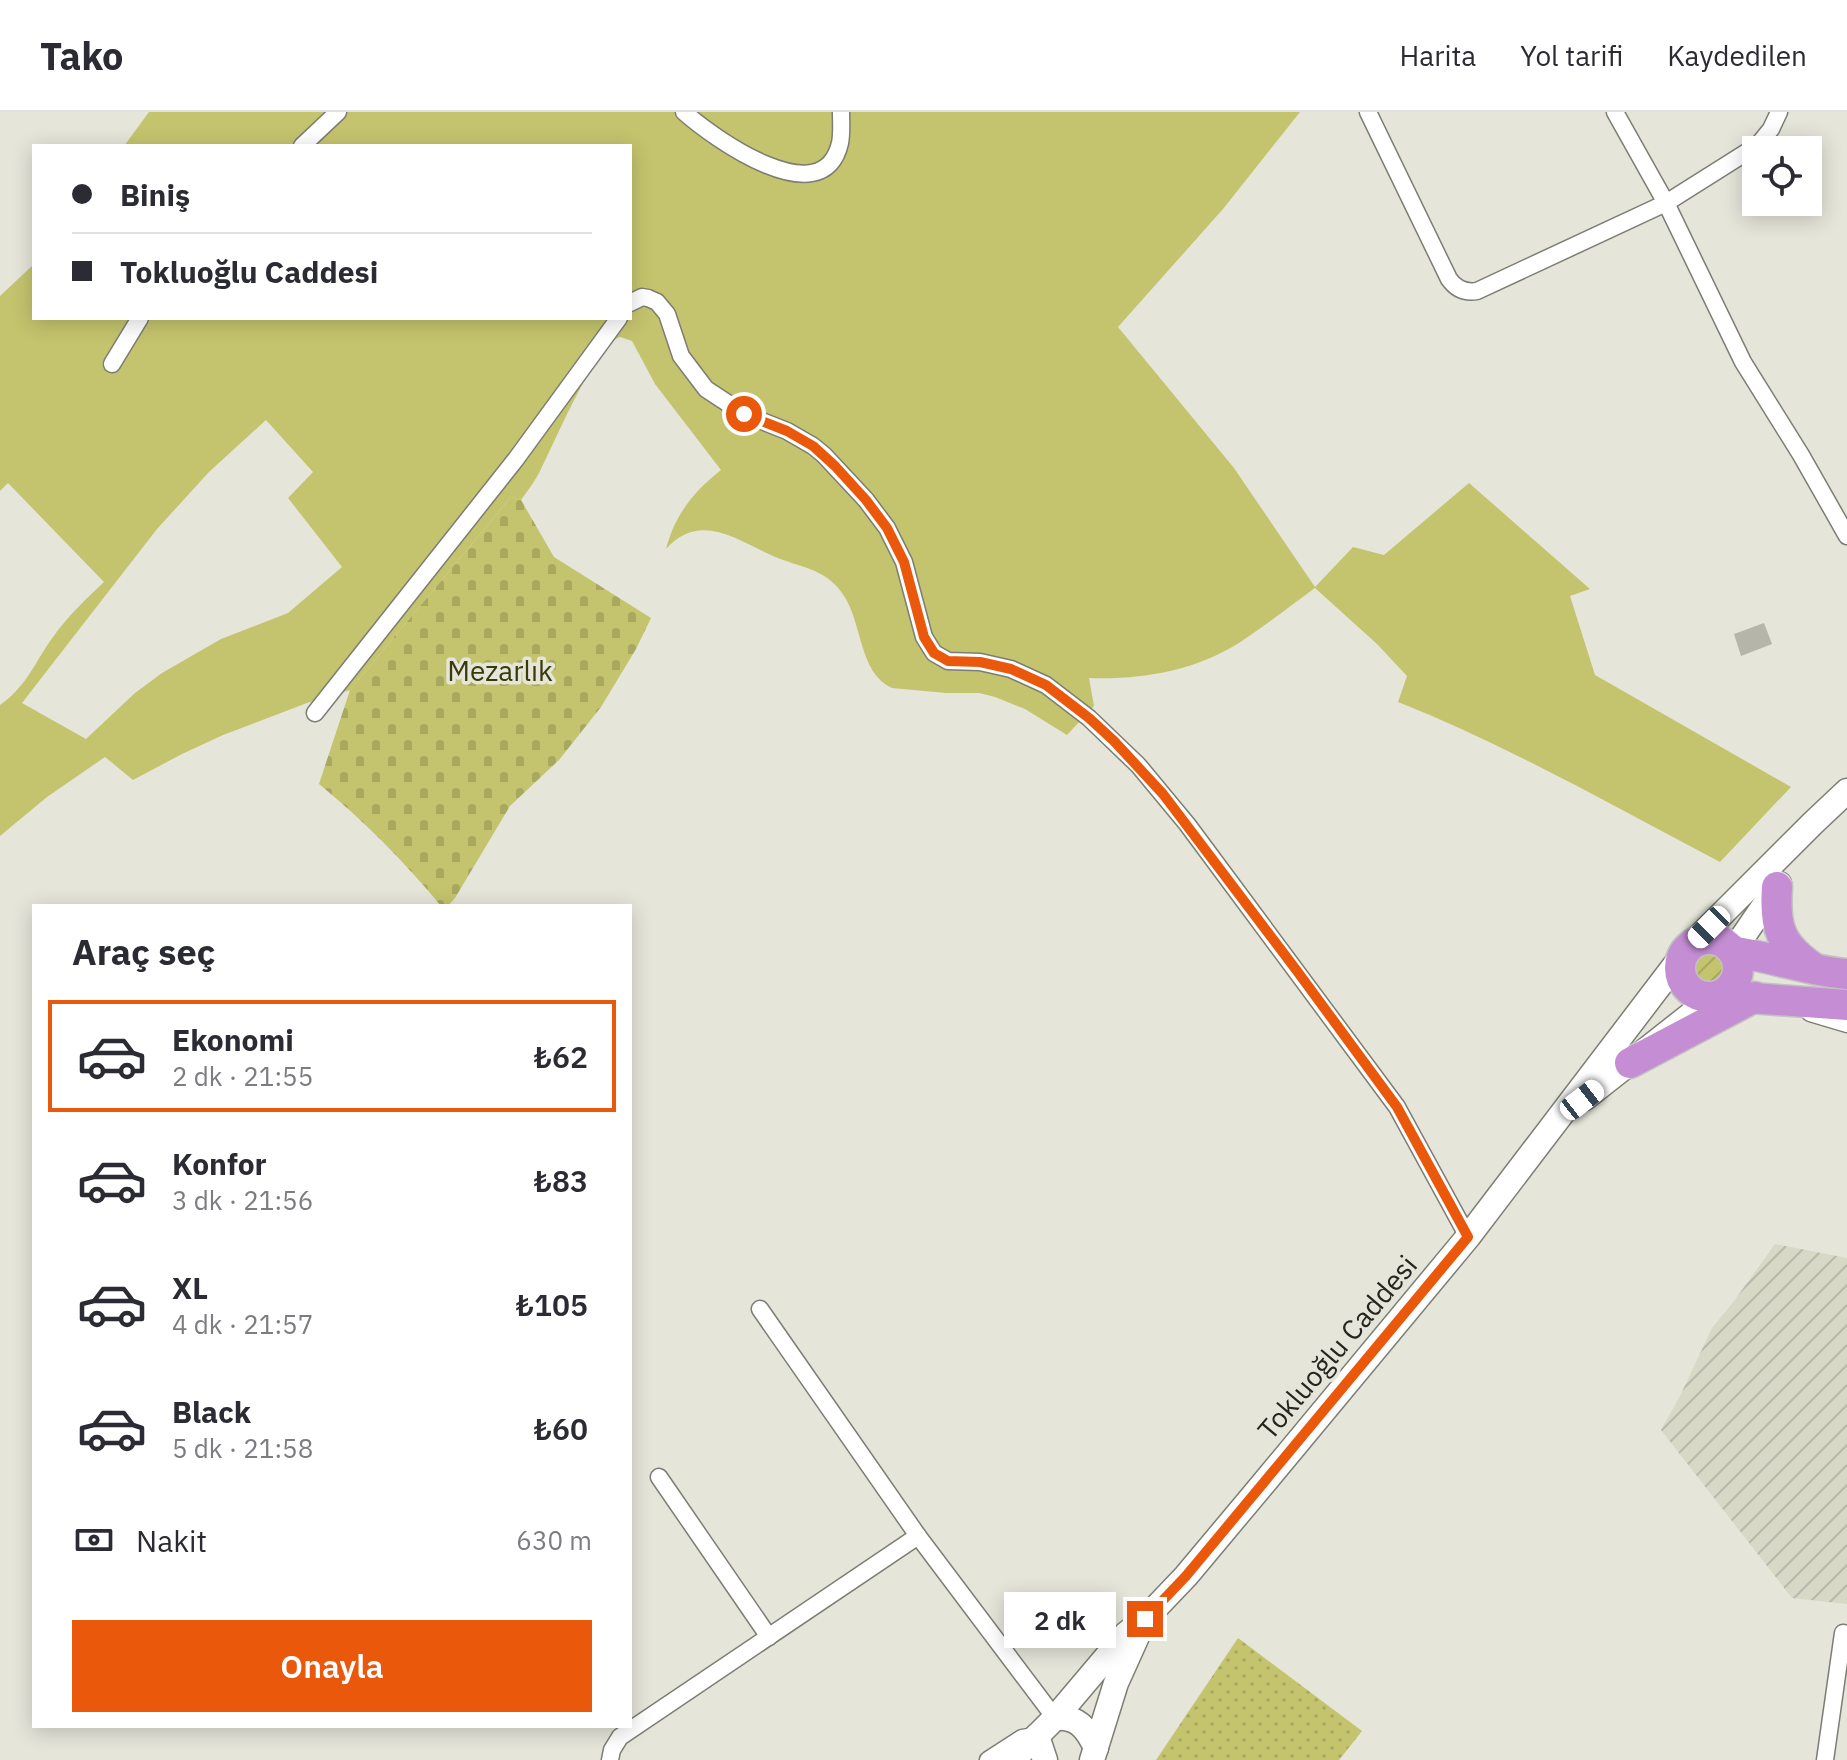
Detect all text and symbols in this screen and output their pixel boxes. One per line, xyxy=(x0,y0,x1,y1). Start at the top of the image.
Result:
text: Tako xyxy=(40,31,124,80)
text: Harita xyxy=(1399,37,1476,74)
text: Yol tarifi xyxy=(1520,37,1623,74)
text: Kaydedilen xyxy=(1667,37,1807,74)
map controls xyxy=(1742,136,1822,216)
button: locate xyxy=(1742,136,1822,216)
text: Biniş xyxy=(120,175,190,214)
text: Tokluoğlu Caddesi xyxy=(120,252,378,291)
route start xyxy=(726,396,762,432)
park label: Mezarlık xyxy=(447,652,553,689)
car xyxy=(1684,902,1734,952)
text: Araç seç xyxy=(72,928,215,975)
icon: car xyxy=(76,1020,148,1092)
text: Ekonomi xyxy=(172,1020,294,1059)
text: ₺62 xyxy=(534,1037,588,1076)
text: 2 dk · 21:55 xyxy=(172,1059,313,1093)
car xyxy=(1556,1076,1608,1124)
icon: car xyxy=(76,1144,148,1216)
text: Konfor xyxy=(172,1144,267,1183)
text: ₺83 xyxy=(534,1161,588,1200)
text: 3 dk · 21:56 xyxy=(172,1183,313,1217)
street label: Tokluoğlu Caddesi xyxy=(1249,1247,1425,1447)
icon: car xyxy=(76,1268,148,1340)
text: XL xyxy=(172,1268,208,1307)
text: ₺105 xyxy=(516,1285,588,1324)
text: 4 dk · 21:57 xyxy=(172,1307,313,1341)
icon: car xyxy=(76,1392,148,1464)
text: Black xyxy=(172,1392,251,1431)
text: ₺60 xyxy=(534,1409,588,1448)
text: 5 dk · 21:58 xyxy=(172,1431,313,1465)
icon: cash xyxy=(72,1518,116,1562)
text: Nakit xyxy=(136,1521,207,1560)
text: 630 m xyxy=(516,1523,592,1557)
callout: 2 dk xyxy=(1005,1591,1117,1647)
route end xyxy=(1127,1601,1163,1637)
text: 2 dk xyxy=(1034,1603,1086,1637)
button: Onayla xyxy=(72,1620,592,1712)

